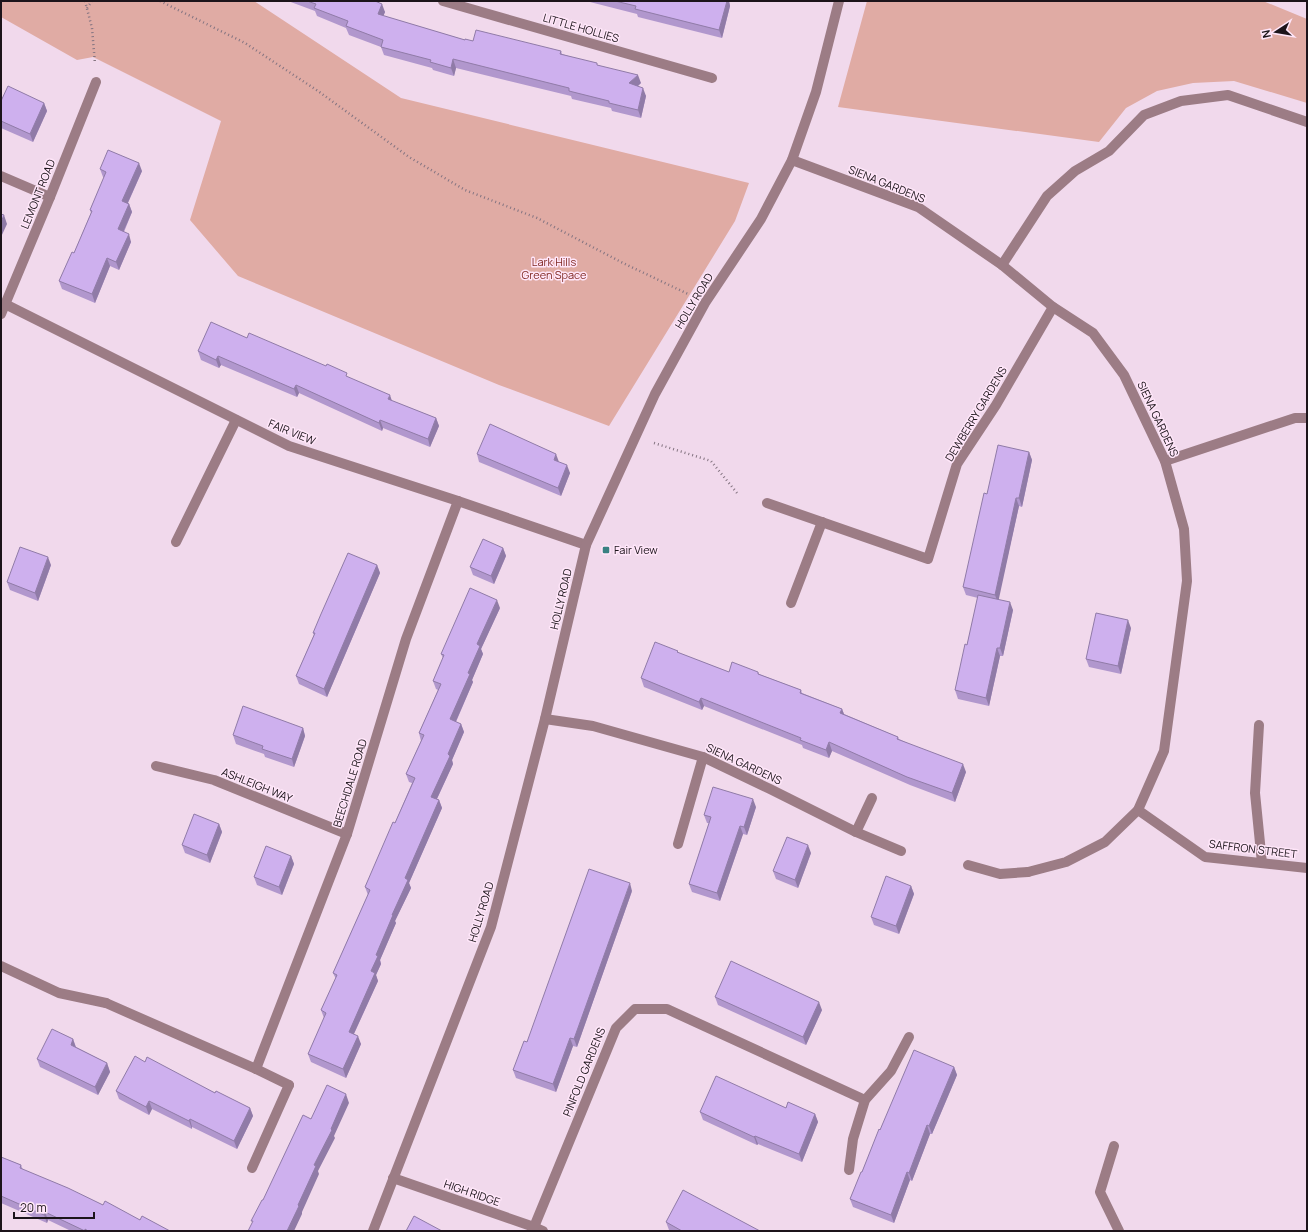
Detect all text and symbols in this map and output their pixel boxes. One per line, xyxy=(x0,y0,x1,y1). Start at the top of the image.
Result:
street label: LITTLE HOLLIES xyxy=(542,10,621,46)
north arrow xyxy=(1256,12,1296,52)
text: N xyxy=(1258,29,1274,40)
street label: LEMONT ROAD xyxy=(17,157,58,231)
street label: SIENA GARDENS xyxy=(846,161,928,206)
park label: Lark Hills Green Space xyxy=(522,254,587,282)
street label: HOLLY ROAD xyxy=(671,270,716,331)
street label: DEWBERRY GARDENS xyxy=(941,363,1010,464)
street label: SIENA GARDENS xyxy=(1134,379,1183,459)
street label: FAIR VIEW xyxy=(266,415,319,448)
place label: Fair View xyxy=(614,542,658,557)
marker: Fair View xyxy=(601,545,611,555)
street label: HOLLY ROAD xyxy=(546,567,575,631)
street label: BEECHDALE ROAD xyxy=(329,737,370,829)
street label: SIENA GARDENS xyxy=(704,739,785,788)
street label: ASHLEIGH WAY xyxy=(220,764,296,806)
street label: SAFFRON STREET xyxy=(1208,836,1298,861)
street label: HOLLY ROAD xyxy=(464,880,497,944)
street label: PINFOLD GARDENS xyxy=(559,1025,608,1119)
street label: HIGH RIDGE xyxy=(442,1176,502,1209)
scale bar xyxy=(14,1194,94,1220)
text: 20 m xyxy=(20,1199,47,1216)

